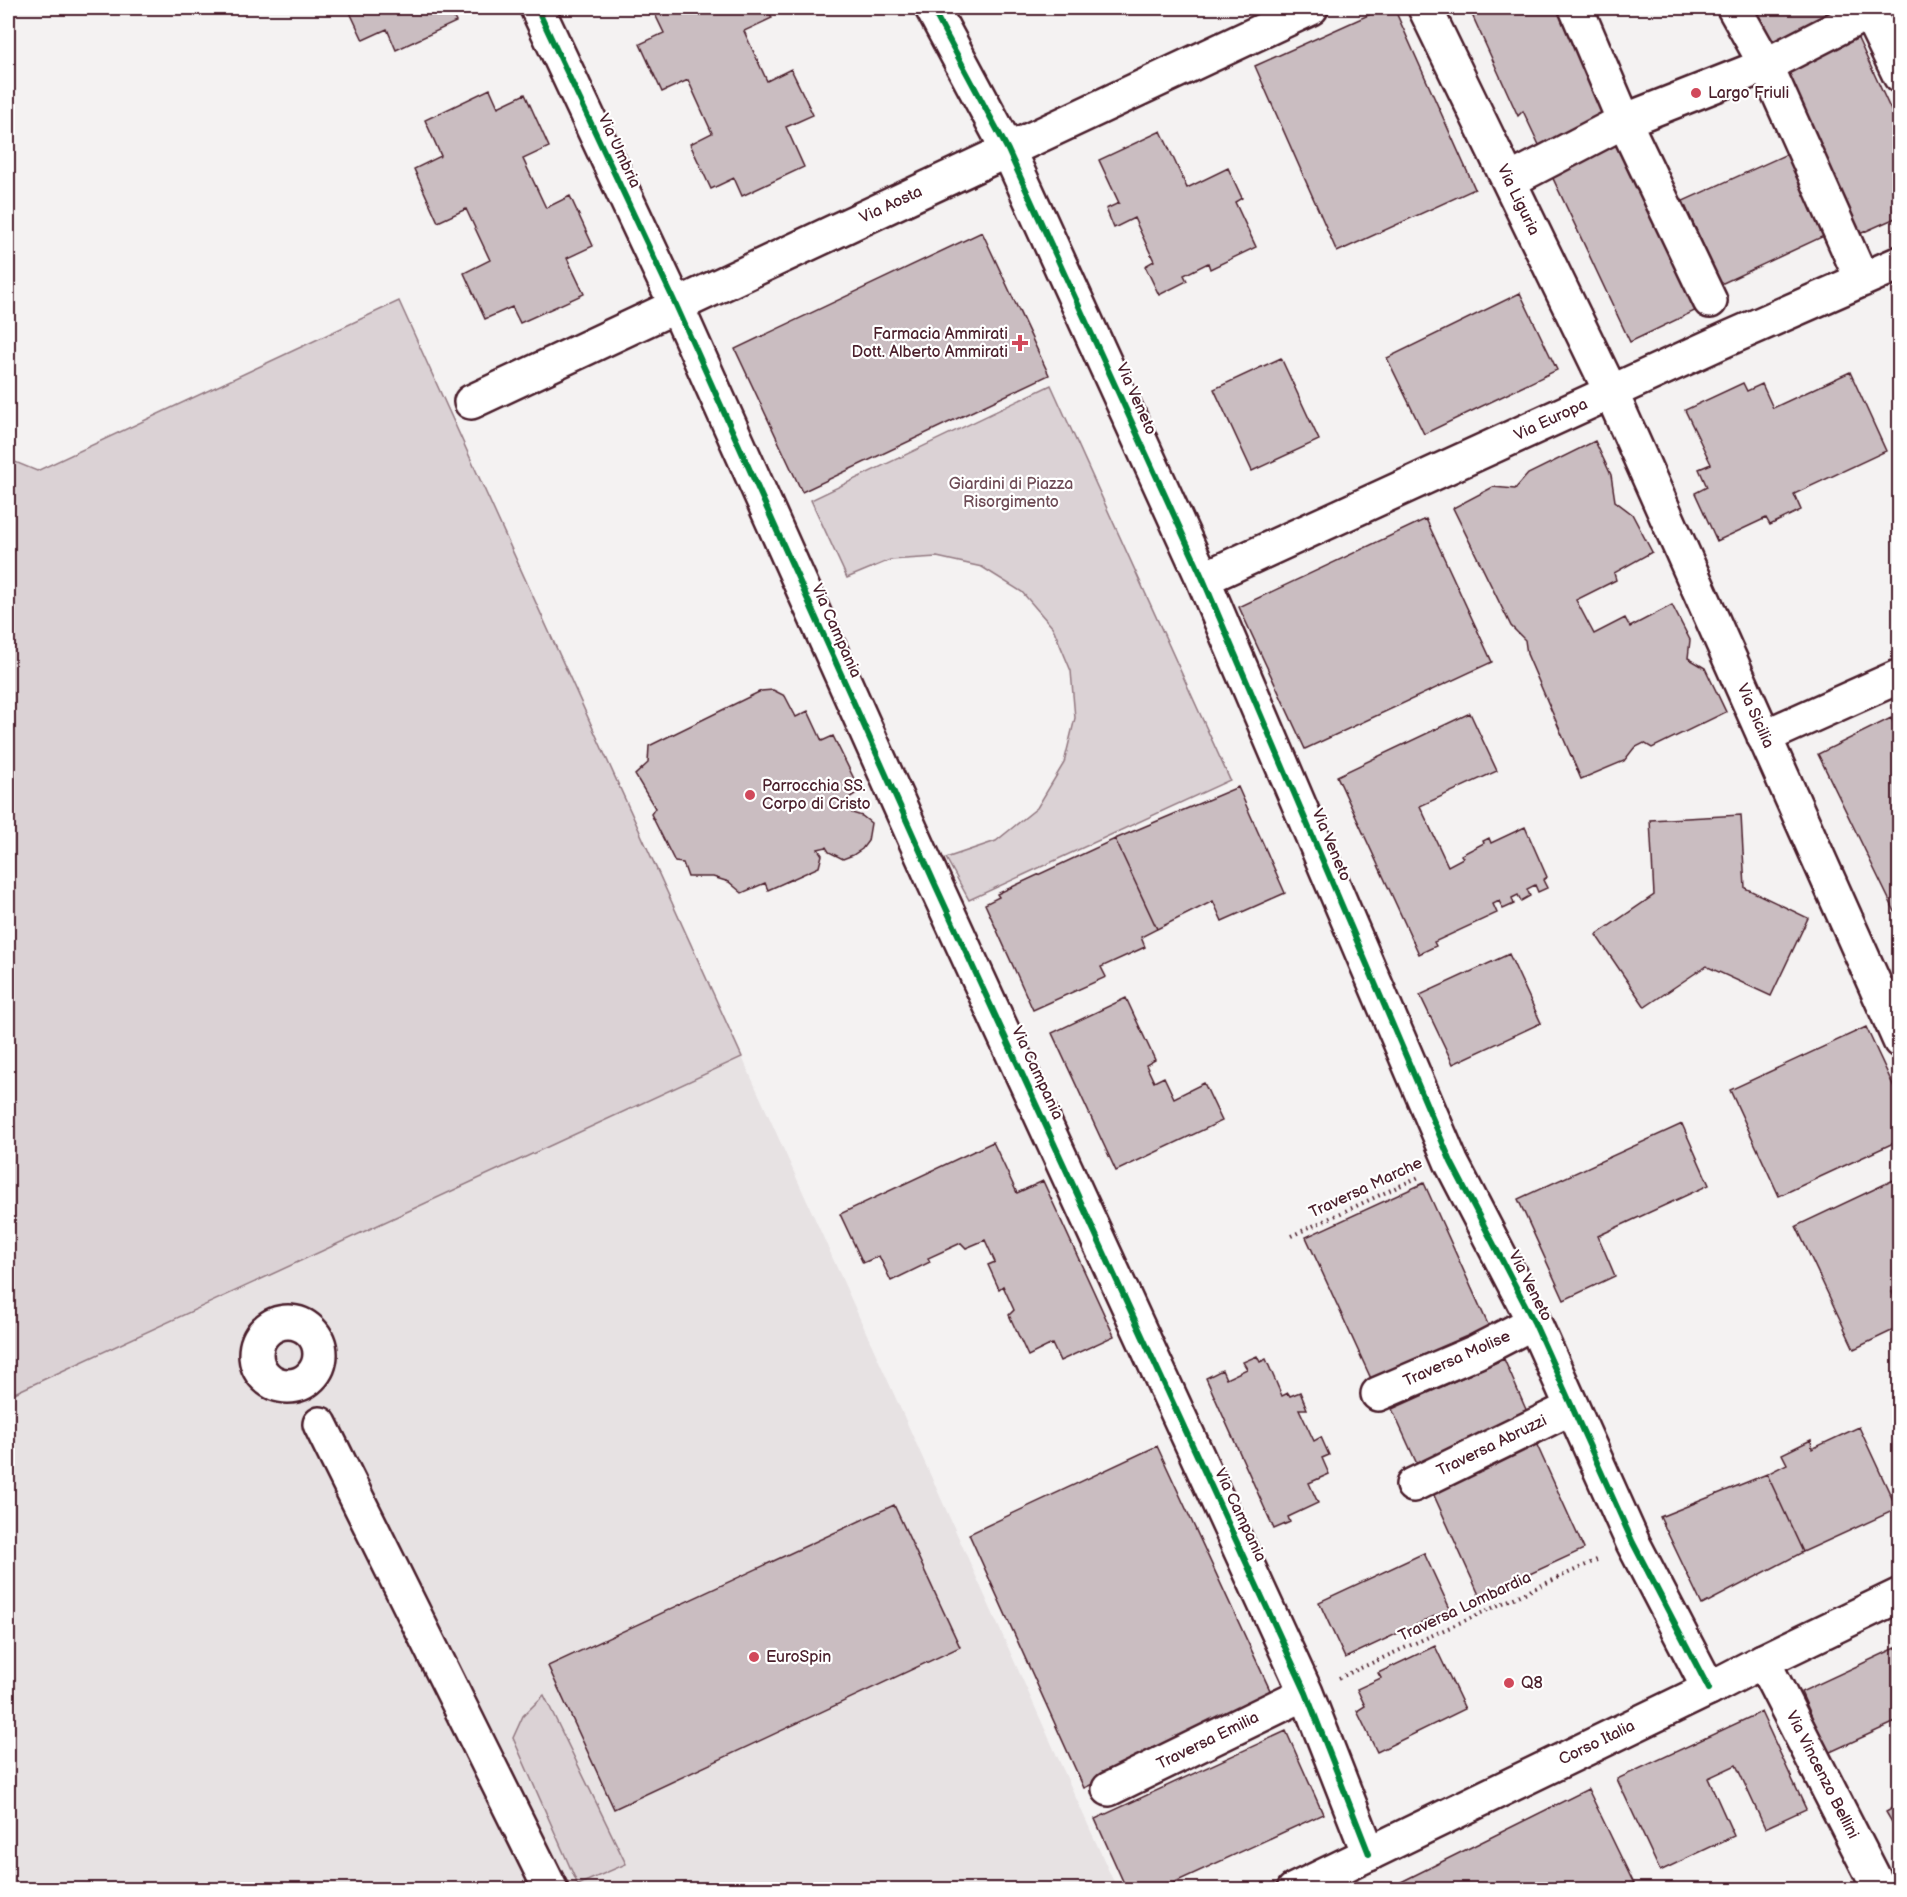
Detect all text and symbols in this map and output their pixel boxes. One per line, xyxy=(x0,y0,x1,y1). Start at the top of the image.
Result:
place label: Largo Friuli xyxy=(1708,84,1789,103)
marker: Largo Friuli xyxy=(1689,86,1703,100)
street label: Via Umbria xyxy=(594,111,644,191)
street label: Via Liguria xyxy=(1493,161,1543,239)
street label: Via Aosta xyxy=(857,182,925,228)
place label: Farmacia Ammirati Dott. Alberto Ammirati xyxy=(852,325,1008,362)
marker: Farmacia Ammirati Dott. Alberto Ammirati xyxy=(1013,336,1027,350)
street label: Via Veneto xyxy=(1112,360,1160,438)
street label: Via Europa xyxy=(1511,395,1591,445)
park label: Giardini di Piazza Risorgimento xyxy=(949,475,1073,512)
street label: Via Campania xyxy=(807,581,865,681)
street label: Via Sicilia xyxy=(1732,681,1778,751)
place label: Parrocchia SS. Corpo di Cristo xyxy=(762,777,871,814)
marker: Parrocchia SS. Corpo di Cristo xyxy=(743,788,757,802)
street label: Via Veneto xyxy=(1307,806,1355,884)
street label: Via Campania xyxy=(1007,1023,1067,1123)
street label: Traversa Marche xyxy=(1306,1153,1426,1223)
street label: Via Veneto xyxy=(1504,1248,1556,1324)
street label: Traversa Molise xyxy=(1401,1327,1514,1391)
street label: Traversa Abruzzi xyxy=(1434,1411,1550,1481)
street label: Via Campania xyxy=(1210,1465,1270,1565)
street label: Traversa Lombardia xyxy=(1396,1568,1534,1646)
place label: EuroSpin xyxy=(766,1648,831,1667)
marker: EuroSpin xyxy=(747,1650,761,1664)
place label: Q8 xyxy=(1521,1674,1543,1693)
marker: Q8 xyxy=(1502,1676,1516,1690)
street label: Traversa Emilia xyxy=(1154,1708,1262,1774)
street label: Via Vincenzo Bellini xyxy=(1781,1708,1863,1842)
street label: Corso Italia xyxy=(1556,1716,1638,1770)

